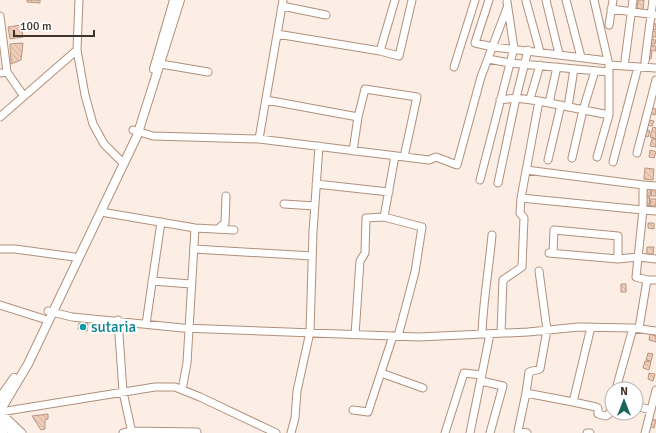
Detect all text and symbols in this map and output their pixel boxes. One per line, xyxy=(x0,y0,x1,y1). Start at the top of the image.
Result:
scale bar xyxy=(14,12,94,38)
text: 100 m xyxy=(20,19,52,34)
place label: sutaria xyxy=(91,318,136,336)
marker: sutaria xyxy=(78,322,88,332)
north arrow xyxy=(604,381,644,421)
text: N xyxy=(620,385,628,398)

